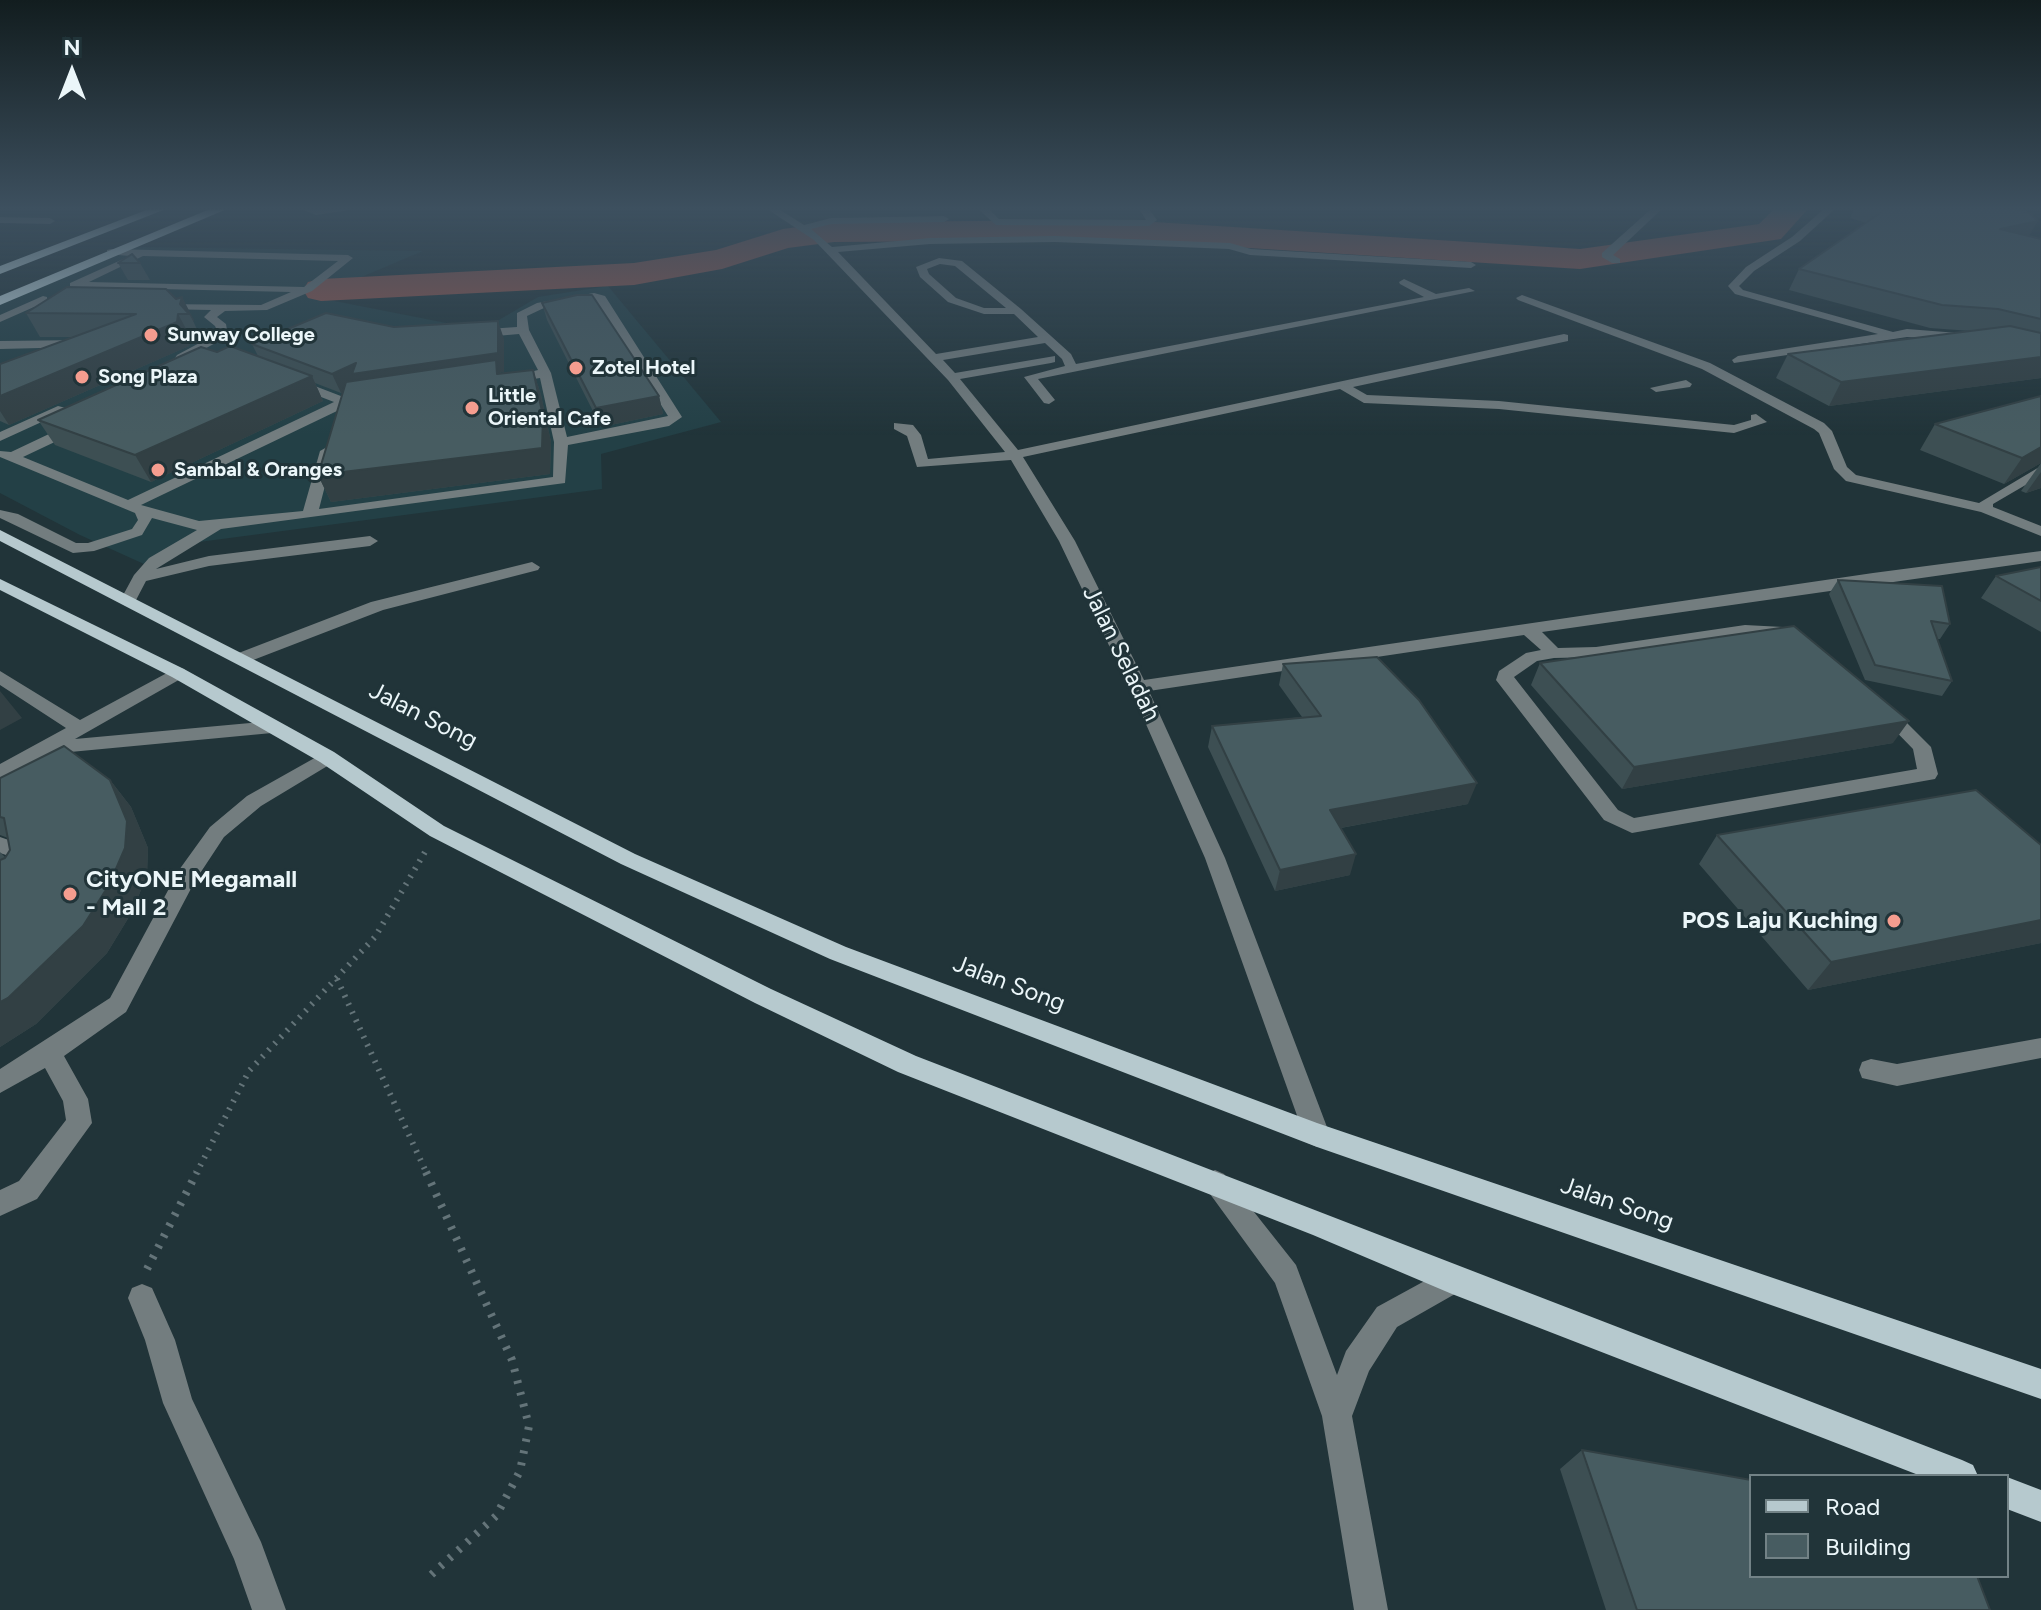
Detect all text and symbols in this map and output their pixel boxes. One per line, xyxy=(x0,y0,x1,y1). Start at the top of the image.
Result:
north arrow xyxy=(32,32,112,112)
text: N xyxy=(63,34,81,61)
place label: Sunway College xyxy=(167,323,315,347)
marker: Sunway College xyxy=(142,326,160,344)
place label: Zotel Hotel xyxy=(592,356,695,380)
marker: Zotel Hotel xyxy=(567,359,585,377)
place label: Song Plaza xyxy=(98,365,198,389)
marker: Song Plaza xyxy=(73,368,91,386)
place label: Little Oriental Cafe xyxy=(488,384,611,431)
marker: Little Oriental Cafe xyxy=(463,399,481,417)
place label: Sambal & Oranges xyxy=(174,458,342,482)
marker: Sambal & Oranges xyxy=(149,461,167,479)
street label: Jalan Seladah xyxy=(1076,582,1166,726)
street label: Jalan Song xyxy=(364,676,482,756)
place label: CityONE Megamall - Mall 2 xyxy=(86,866,297,922)
marker: CityONE Megamall - Mall 2 xyxy=(61,885,79,903)
place label: POS Laju Kuching xyxy=(1682,907,1878,935)
marker: POS Laju Kuching xyxy=(1885,912,1903,930)
street label: Jalan Song xyxy=(949,949,1069,1019)
street label: Jalan Song xyxy=(1557,1171,1677,1237)
legend xyxy=(1749,1474,2009,1578)
text: Road xyxy=(1825,1492,1880,1521)
text: Building xyxy=(1825,1532,1911,1561)

